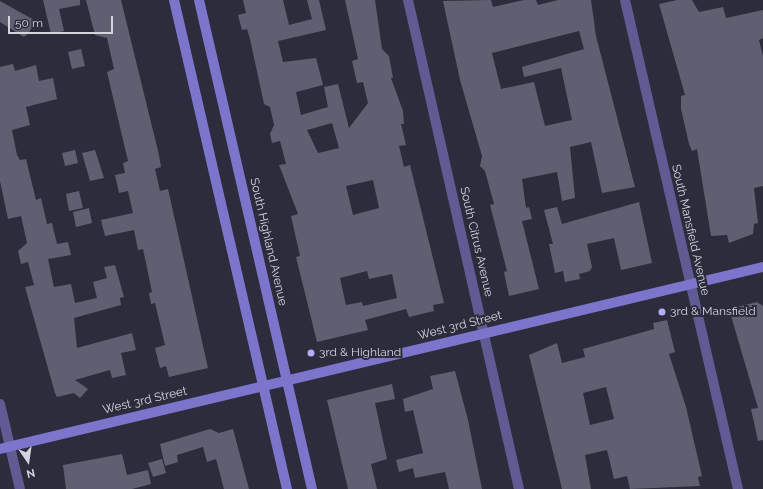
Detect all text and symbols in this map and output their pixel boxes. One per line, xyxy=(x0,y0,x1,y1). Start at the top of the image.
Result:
scale bar xyxy=(10,8,115,34)
text: 50 m xyxy=(15,16,43,30)
street label: South Mansfield Avenue xyxy=(668,163,712,297)
street label: South Highland Avenue xyxy=(246,177,290,307)
street label: South Citrus Avenue xyxy=(456,185,496,299)
place label: 3rd & Mansfield xyxy=(670,305,756,319)
marker: 3rd & Mansfield xyxy=(657,307,667,317)
street label: West 3rd Street xyxy=(417,309,503,343)
place label: 3rd & Highland xyxy=(319,346,401,360)
marker: 3rd & Highland xyxy=(306,348,316,358)
street label: West 3rd Street xyxy=(102,384,188,418)
north arrow xyxy=(8,441,48,481)
text: N xyxy=(25,466,36,480)

